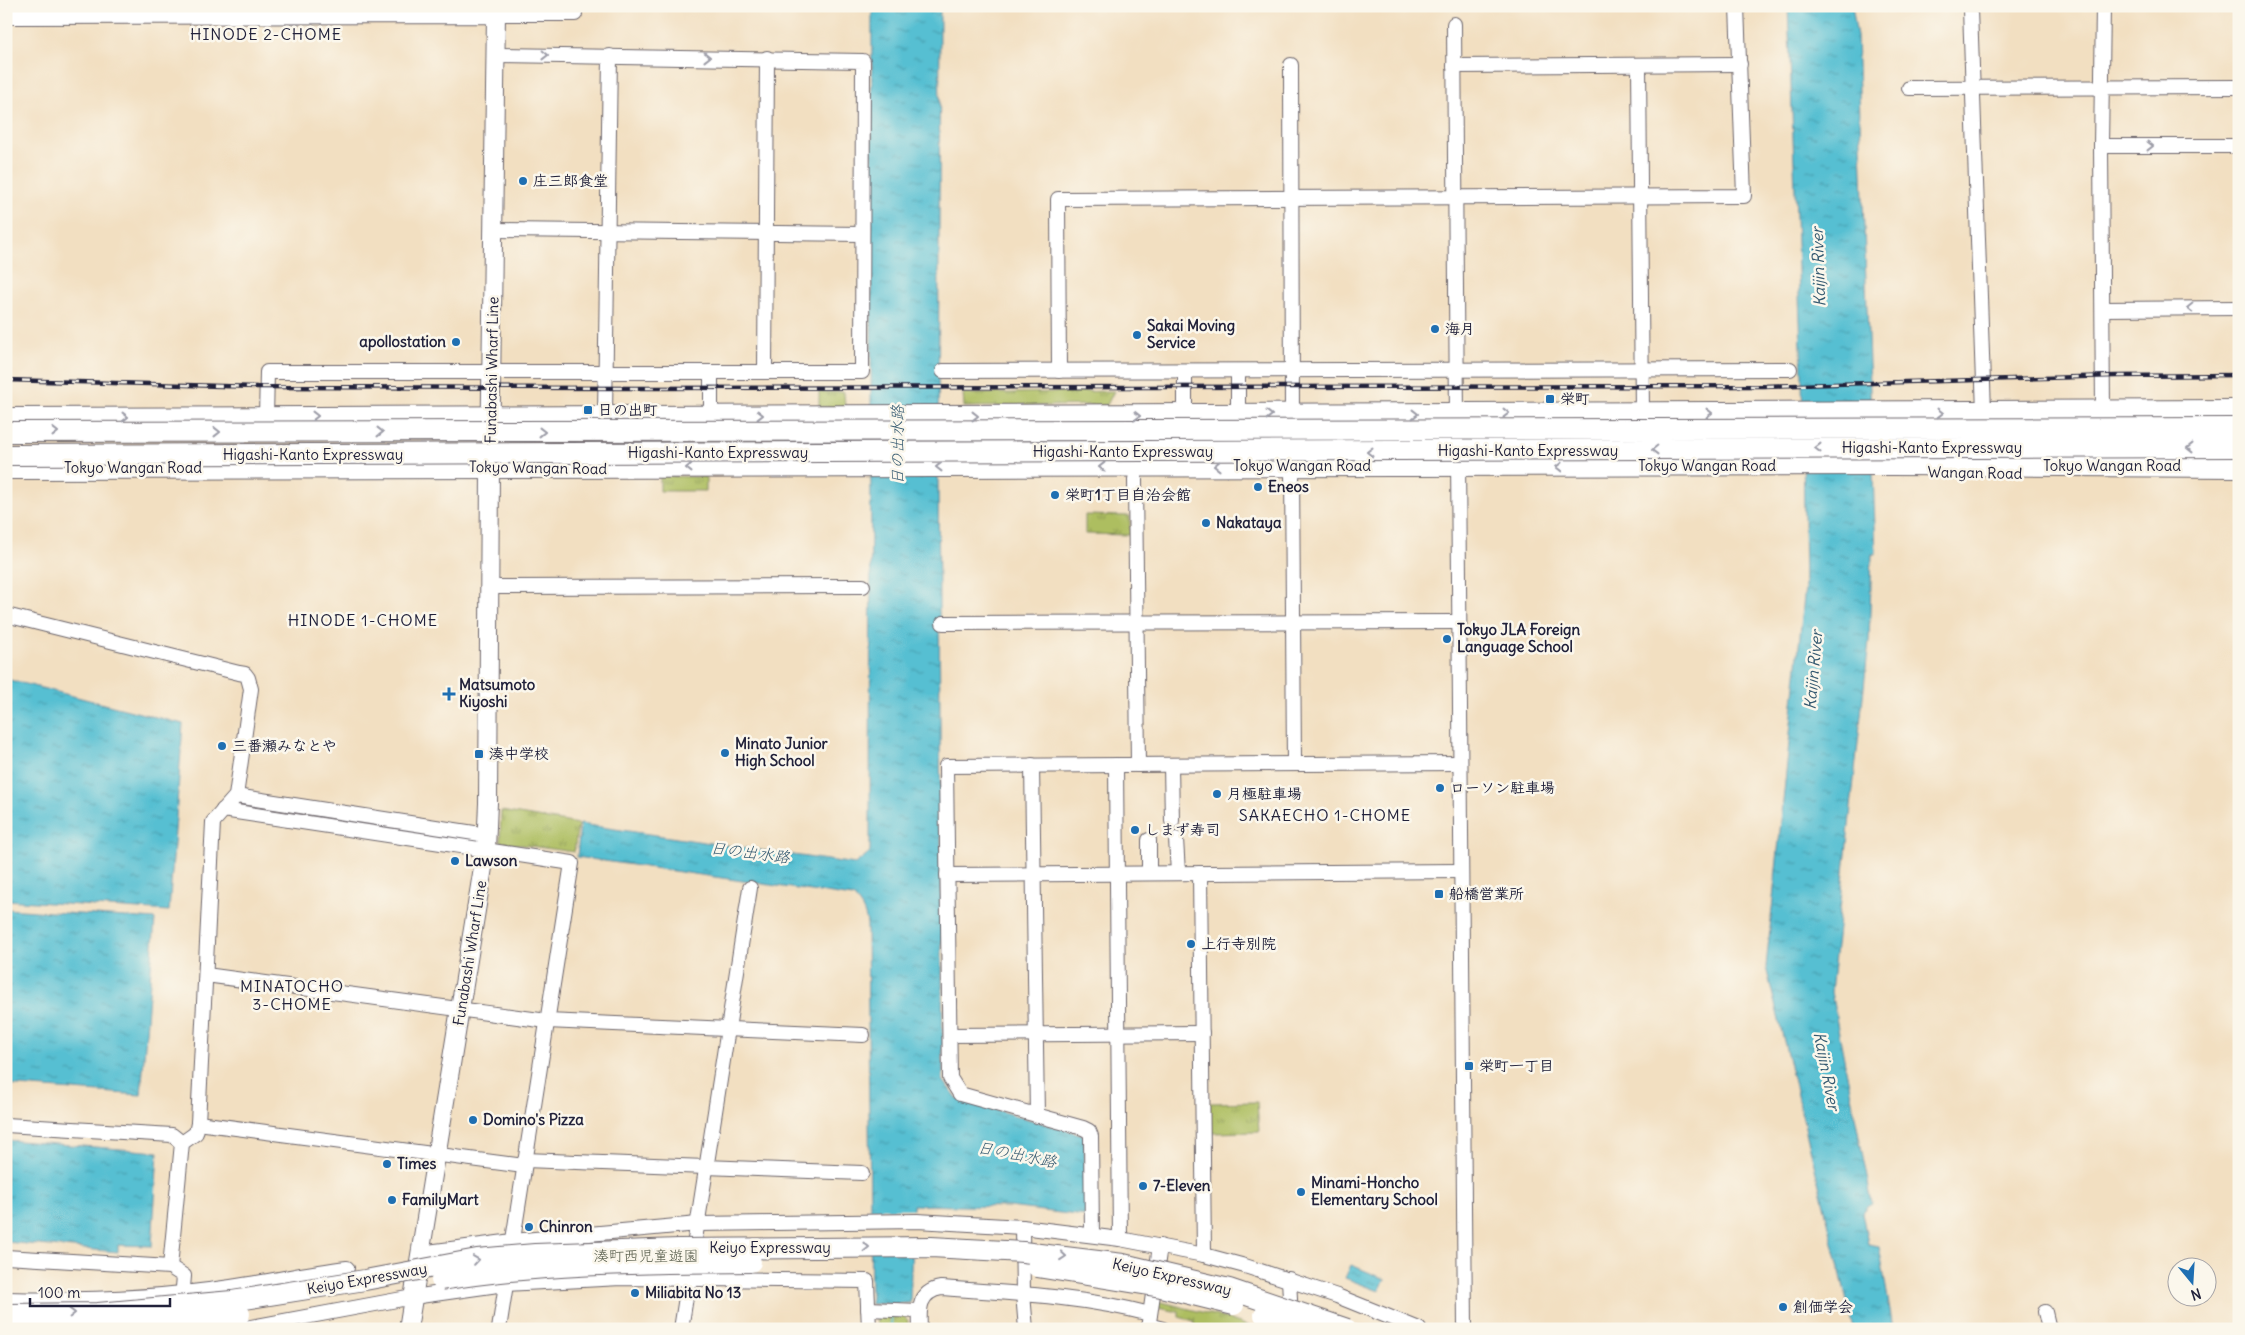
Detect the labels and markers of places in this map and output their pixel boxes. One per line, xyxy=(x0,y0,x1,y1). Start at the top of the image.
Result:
place label: 庄三郎食堂 xyxy=(533,171,608,190)
marker: 庄三郎食堂 xyxy=(517,175,529,187)
place label: Sakai Moving Service xyxy=(1147,316,1235,352)
place label: 海月 xyxy=(1445,319,1475,338)
marker: 海月 xyxy=(1429,323,1441,335)
marker: Sakai Moving Service xyxy=(1131,329,1143,341)
place label: apollostation xyxy=(359,332,446,352)
marker: apollostation xyxy=(450,336,462,348)
place label: 栄町 xyxy=(1560,389,1590,408)
marker: 栄町 xyxy=(1544,393,1556,405)
place label: 日の出町 xyxy=(598,400,658,419)
marker: 日の出町 xyxy=(582,404,594,416)
place label: Eneos xyxy=(1268,477,1309,496)
marker: Eneos xyxy=(1252,481,1264,493)
place label: 栄町1丁目自治会館 xyxy=(1065,485,1191,504)
marker: 栄町1丁目自治会館 xyxy=(1049,489,1061,501)
place label: Nakataya xyxy=(1216,513,1282,533)
marker: Nakataya xyxy=(1200,517,1212,529)
place label: Tokyo JLA Foreign Language School xyxy=(1457,620,1580,657)
marker: Tokyo JLA Foreign Language School xyxy=(1441,633,1453,645)
place label: Matsumoto Kiyoshi xyxy=(459,675,536,712)
marker: Matsumoto Kiyoshi xyxy=(443,688,455,700)
place label: Minato Junior High School xyxy=(735,734,829,771)
place label: 三番瀬みなとや xyxy=(232,736,337,755)
marker: 三番瀬みなとや xyxy=(216,740,228,752)
place label: 湊中学校 xyxy=(489,744,549,763)
marker: Minato Junior High School xyxy=(719,747,731,759)
marker: 湊中学校 xyxy=(473,748,485,760)
place label: ローソン駐車場 xyxy=(1450,778,1555,797)
marker: ローソン駐車場 xyxy=(1434,782,1446,794)
place label: 月極駐車場 xyxy=(1227,784,1302,803)
marker: 月極駐車場 xyxy=(1211,788,1223,800)
place label: しまず寿司 xyxy=(1145,820,1220,839)
marker: しまず寿司 xyxy=(1129,824,1141,836)
place label: Lawson xyxy=(465,851,518,870)
marker: Lawson xyxy=(449,855,461,867)
place label: 船橋営業所 xyxy=(1449,884,1524,903)
marker: 船橋営業所 xyxy=(1433,888,1445,900)
place label: 上行寺別院 xyxy=(1201,934,1276,953)
marker: 上行寺別院 xyxy=(1185,938,1197,950)
place label: 栄町一丁目 xyxy=(1479,1056,1554,1075)
marker: 栄町一丁目 xyxy=(1463,1060,1475,1072)
place label: Domino's Pizza xyxy=(483,1110,584,1129)
marker: Domino's Pizza xyxy=(467,1114,479,1126)
place label: Times xyxy=(397,1154,436,1173)
marker: Times xyxy=(381,1158,393,1170)
place label: Minami-Honcho Elementary School xyxy=(1311,1173,1438,1210)
place label: 7-Eleven xyxy=(1153,1176,1211,1195)
marker: 7-Eleven xyxy=(1137,1180,1149,1192)
marker: Minami-Honcho Elementary School xyxy=(1295,1186,1307,1198)
place label: FamilyMart xyxy=(402,1190,479,1210)
marker: FamilyMart xyxy=(386,1194,398,1206)
place label: Chinron xyxy=(539,1217,593,1236)
marker: Chinron xyxy=(523,1221,535,1233)
place label: Miliabita No 13 xyxy=(645,1283,741,1302)
marker: Miliabita No 13 xyxy=(629,1287,641,1299)
place label: 創価学会 xyxy=(1793,1297,1853,1316)
marker: 創価学会 xyxy=(1777,1301,1789,1313)

